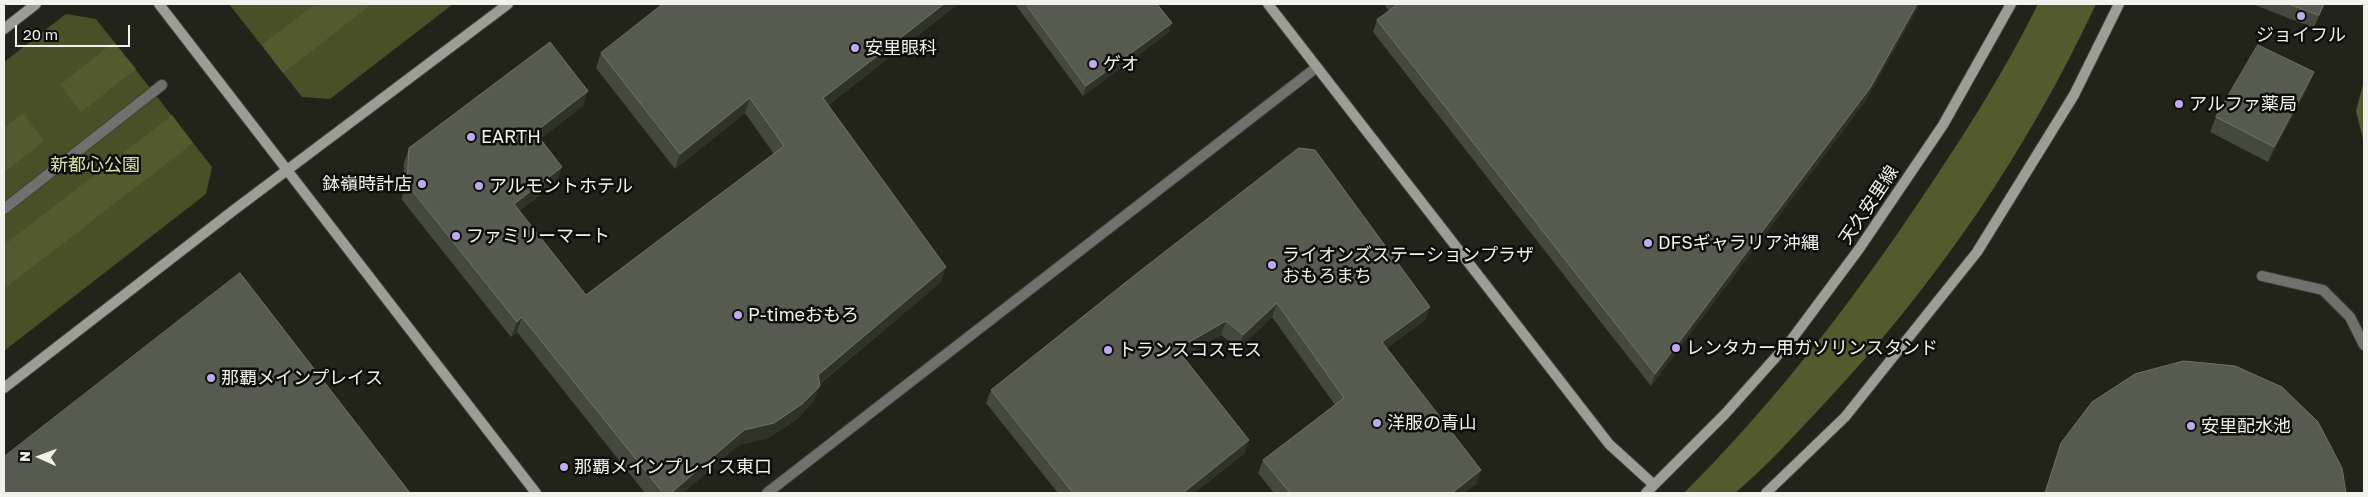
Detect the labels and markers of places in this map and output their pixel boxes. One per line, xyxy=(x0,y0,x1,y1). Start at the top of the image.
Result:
marker: ジョイフル xyxy=(2295,10,2307,22)
place label: ジョイフル xyxy=(2256,24,2346,46)
place label: 安里眼科 xyxy=(865,37,937,59)
marker: 安里眼科 xyxy=(849,42,861,54)
place label: ゲオ xyxy=(1103,53,1139,75)
marker: ゲオ xyxy=(1087,58,1099,70)
place label: アルファ薬局 xyxy=(2189,93,2297,115)
marker: アルファ薬局 xyxy=(2173,98,2185,110)
place label: EARTH xyxy=(481,126,541,148)
marker: EARTH xyxy=(465,131,477,143)
place label: 鉢嶺時計店 xyxy=(322,173,412,195)
place label: アルモントホテル xyxy=(489,175,633,197)
marker: 鉢嶺時計店 xyxy=(416,178,428,190)
marker: アルモントホテル xyxy=(473,180,485,192)
place label: ファミリーマート xyxy=(466,225,610,247)
marker: ファミリーマート xyxy=(450,230,462,242)
place label: DFSギャラリア沖縄 xyxy=(1658,232,1819,254)
marker: DFSギャラリア沖縄 xyxy=(1642,237,1654,249)
place label: ライオンズステーションプラザ おもろまち xyxy=(1282,244,1534,286)
marker: ライオンズステーションプラザ おもろまち xyxy=(1266,259,1278,271)
place label: P-timeおもろ xyxy=(748,304,859,326)
marker: P-timeおもろ xyxy=(732,309,744,321)
place label: レンタカー用ガソリンスタンド xyxy=(1686,337,1938,359)
place label: トランスコスモス xyxy=(1118,339,1262,361)
marker: レンタカー用ガソリンスタンド xyxy=(1670,342,1682,354)
marker: トランスコスモス xyxy=(1102,344,1114,356)
place label: 那覇メインプレイス xyxy=(221,367,383,389)
marker: 那覇メインプレイス xyxy=(205,372,217,384)
place label: 洋服の青山 xyxy=(1387,412,1477,434)
place label: 安里配水池 xyxy=(2201,415,2291,437)
marker: 洋服の青山 xyxy=(1371,417,1383,429)
marker: 安里配水池 xyxy=(2185,420,2197,432)
place label: 那覇メインプレイス東口 xyxy=(574,456,772,478)
marker: 那覇メインプレイス東口 xyxy=(558,461,570,473)

